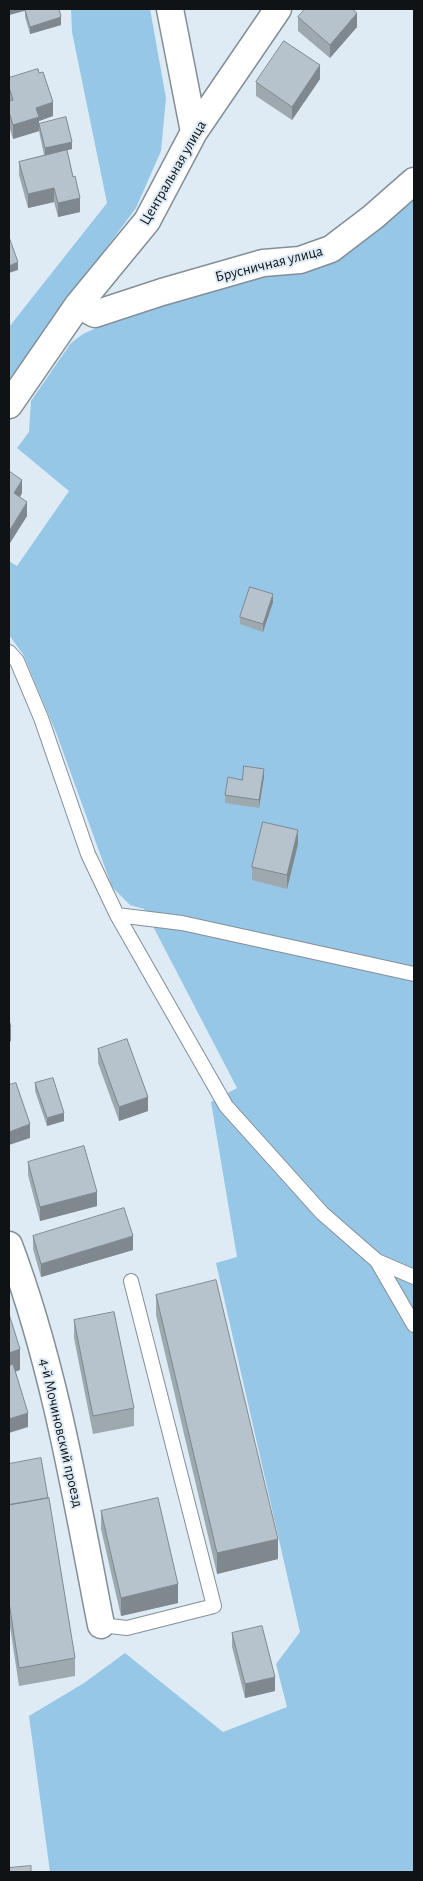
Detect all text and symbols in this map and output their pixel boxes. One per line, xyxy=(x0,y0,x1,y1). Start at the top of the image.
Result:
street label: Центральная улица xyxy=(136,117,210,229)
street label: Брусничная улица xyxy=(213,242,325,286)
street label: 4-й Мочиновский проезд xyxy=(35,1357,87,1509)

